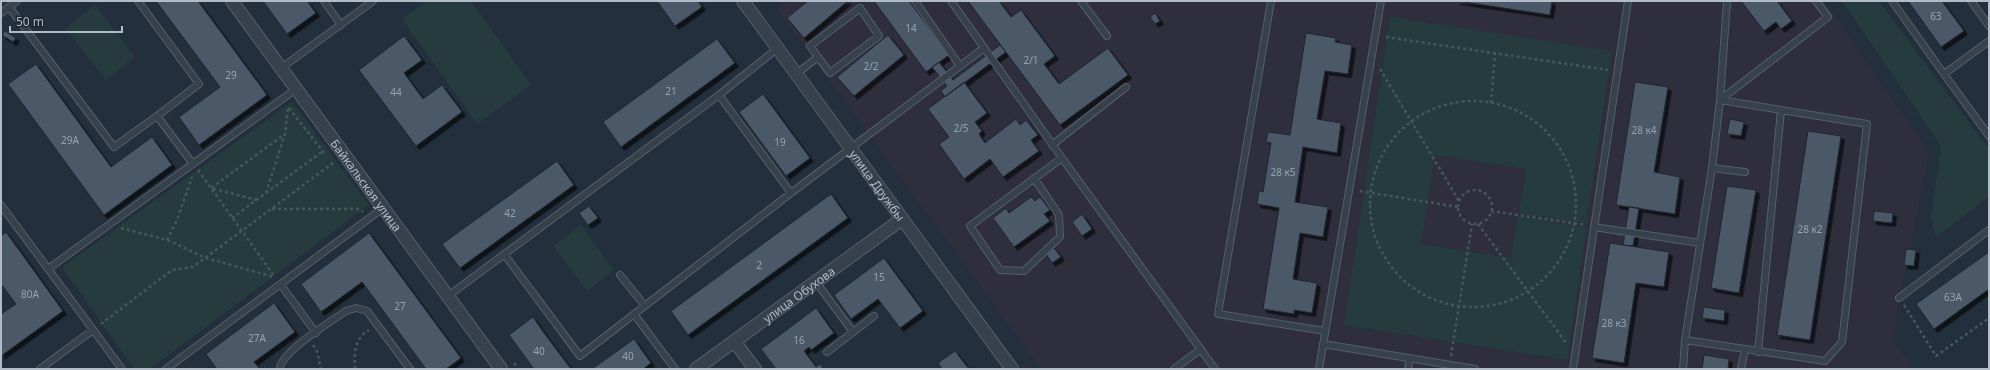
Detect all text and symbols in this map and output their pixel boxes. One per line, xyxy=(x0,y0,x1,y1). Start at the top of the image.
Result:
scale bar xyxy=(10,8,122,34)
house number: 63 xyxy=(1930,9,1942,23)
text: 50 m xyxy=(16,13,44,30)
house number: 14 xyxy=(905,21,917,35)
house number: 2/1 xyxy=(1023,53,1039,67)
house number: 2/2 xyxy=(863,59,879,73)
house number: 29 xyxy=(225,68,237,82)
house number: 21 xyxy=(665,84,677,98)
house number: 44 xyxy=(390,85,402,99)
house number: 2/5 xyxy=(953,121,969,135)
house number: 28 к4 xyxy=(1631,123,1657,137)
house number: 29А xyxy=(61,133,80,147)
street label: Байкальская улица xyxy=(327,135,406,235)
house number: 19 xyxy=(774,135,786,149)
street label: улица Дружбы xyxy=(846,146,909,224)
house number: 28 к5 xyxy=(1270,165,1296,179)
house number: 42 xyxy=(504,206,516,220)
house number: 28 к2 xyxy=(1797,222,1823,236)
house number: 2 xyxy=(756,258,762,272)
street label: улица Обухова xyxy=(759,262,838,326)
house number: 15 xyxy=(873,270,885,284)
house number: 80А xyxy=(21,287,40,301)
house number: 63А xyxy=(1944,290,1963,304)
house number: 27 xyxy=(394,299,406,313)
house number: 28 к3 xyxy=(1601,316,1627,330)
house number: 27А xyxy=(248,331,267,345)
house number: 16 xyxy=(793,333,805,347)
house number: 40 xyxy=(533,344,545,358)
house number: 40 xyxy=(622,349,634,363)

